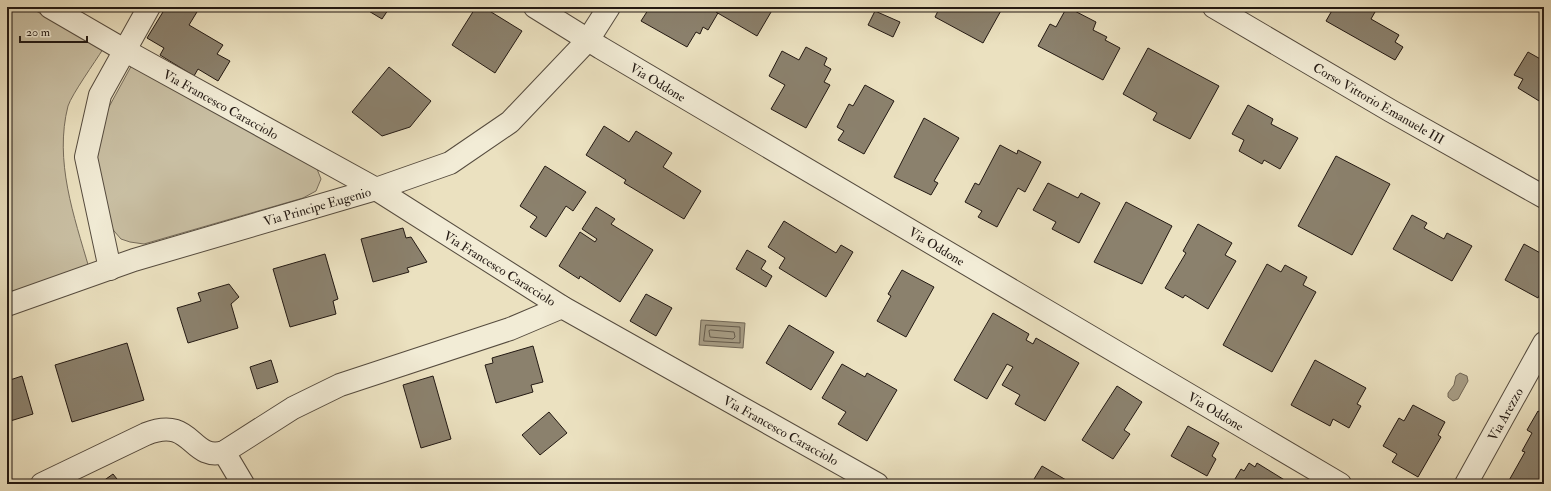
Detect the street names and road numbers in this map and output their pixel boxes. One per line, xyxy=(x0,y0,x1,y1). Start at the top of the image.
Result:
street label: Via Oddone xyxy=(627,60,689,106)
street label: Corso Vittorio Emanuele III xyxy=(1310,60,1447,148)
street label: Via Francesco Caracciolo xyxy=(160,67,281,143)
street label: Via Principe Eugenio xyxy=(262,184,373,231)
street label: Via Oddone xyxy=(906,224,968,270)
street label: Via Francesco Caracciolo xyxy=(440,228,559,310)
street label: Via Arezzo xyxy=(1485,385,1527,444)
street label: Via Oddone xyxy=(1185,389,1247,435)
street label: Via Francesco Caracciolo xyxy=(720,393,841,469)

